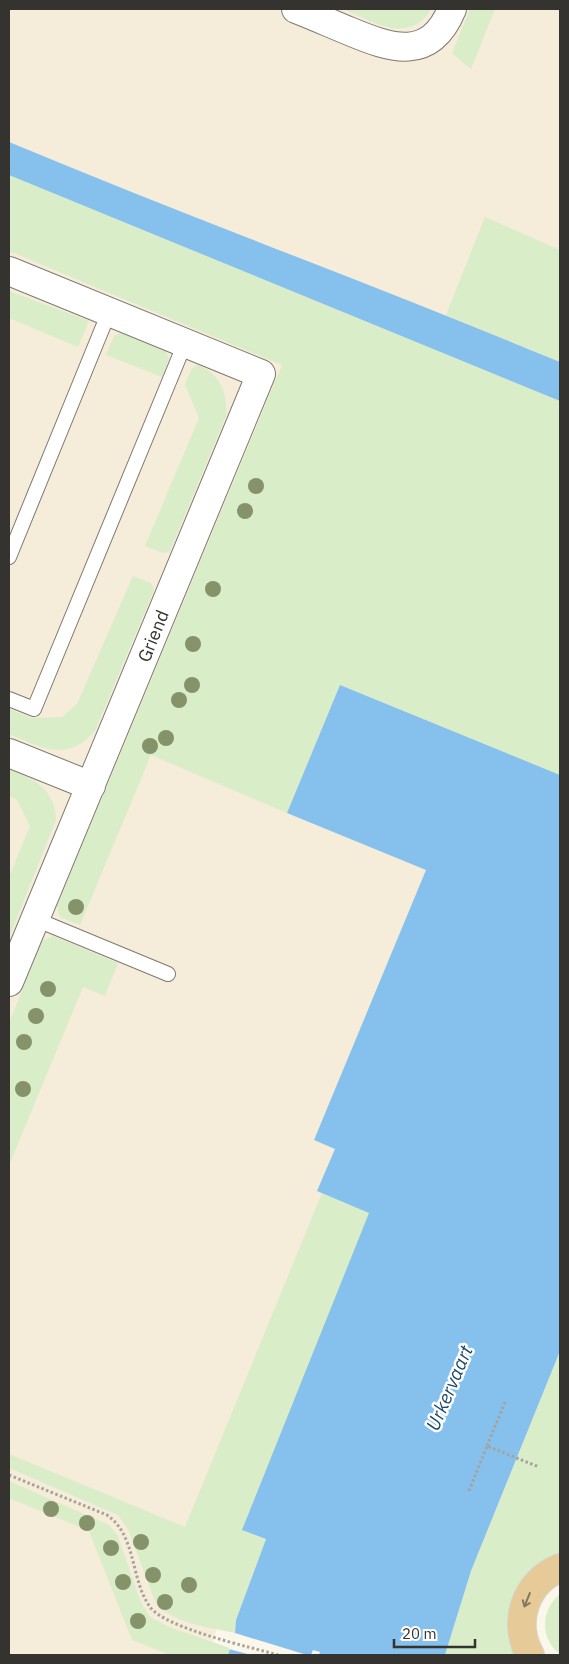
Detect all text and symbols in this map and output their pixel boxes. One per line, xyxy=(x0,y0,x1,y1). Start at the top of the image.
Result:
street label: Griend xyxy=(132,607,174,665)
water label: Urkervaart xyxy=(420,1341,478,1434)
one-way arrow xyxy=(521,1593,530,1608)
scale bar xyxy=(394,1616,475,1648)
text: 20 m xyxy=(402,1624,437,1643)

